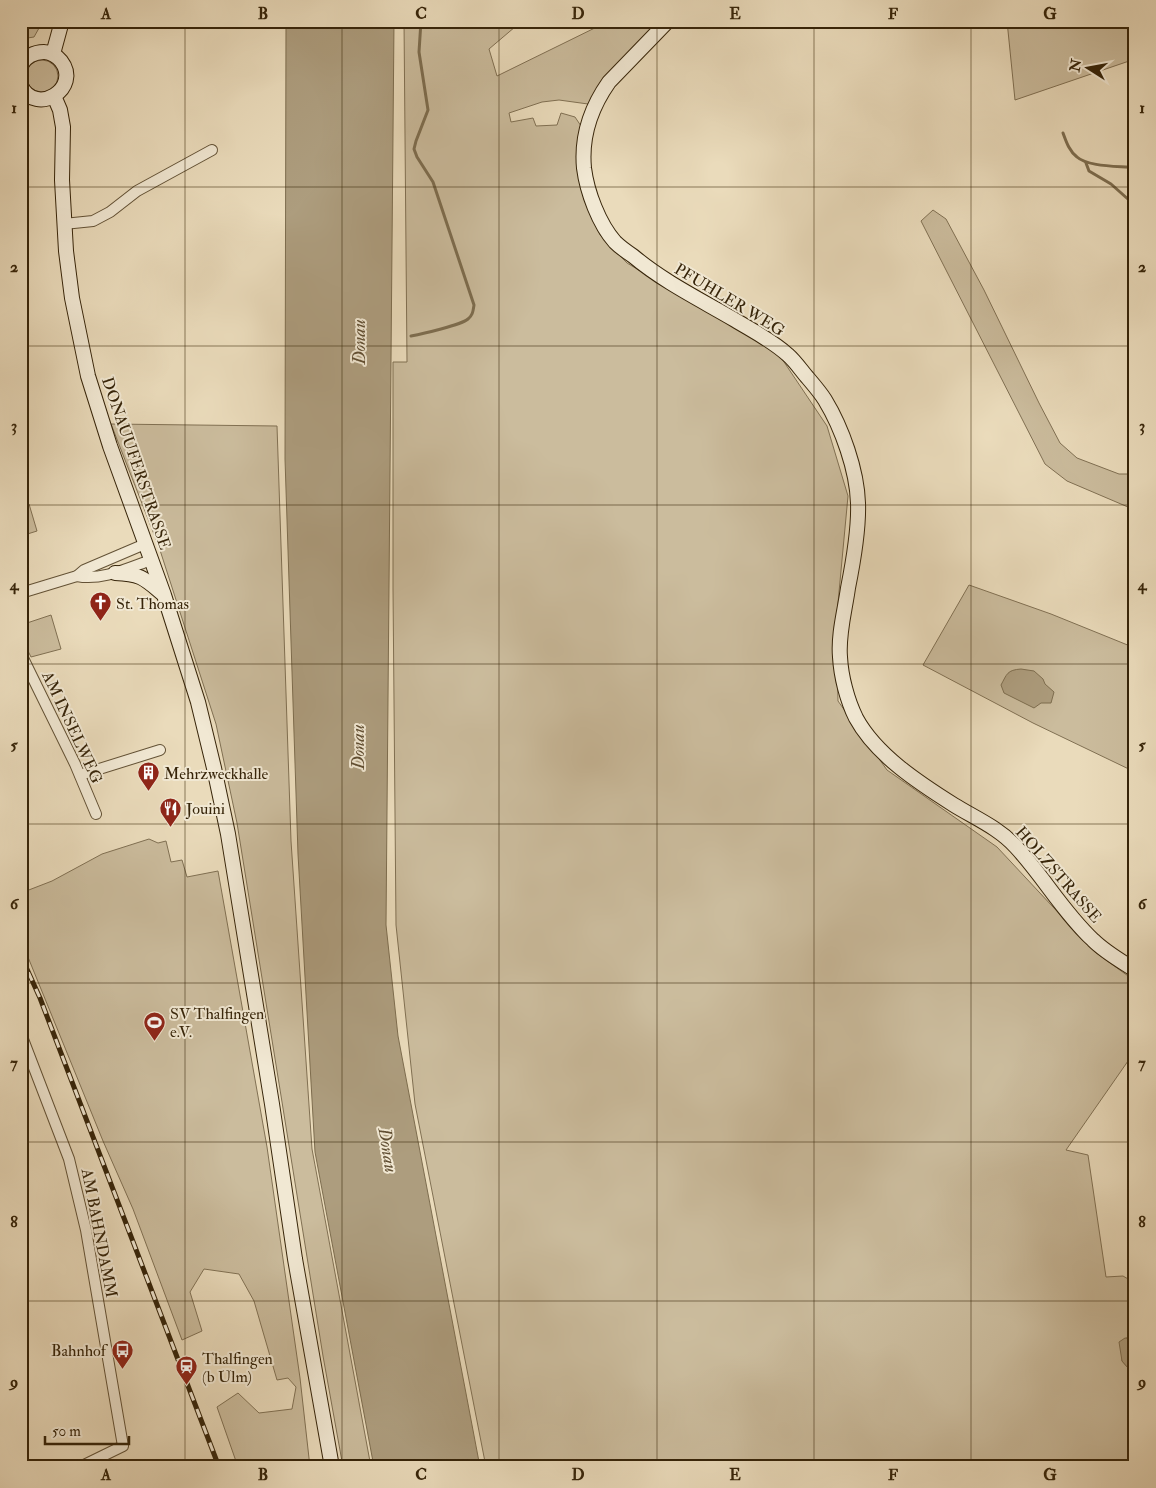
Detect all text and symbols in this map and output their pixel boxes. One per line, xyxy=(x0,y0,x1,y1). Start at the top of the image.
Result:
text: A xyxy=(100,4,112,24)
text: B xyxy=(258,4,268,24)
text: C xyxy=(415,4,427,24)
text: D xyxy=(571,4,585,24)
text: E xyxy=(729,4,741,24)
text: F xyxy=(888,4,898,24)
text: G xyxy=(1043,4,1057,24)
north arrow xyxy=(1064,42,1114,92)
text: N xyxy=(1066,57,1085,74)
text: 1 xyxy=(11,98,17,118)
text: 1 xyxy=(1139,98,1145,118)
text: 2 xyxy=(10,257,18,277)
text: 2 xyxy=(1138,257,1146,277)
street label: PFUHLER WEG xyxy=(671,259,788,341)
water label: Donau xyxy=(348,319,371,365)
street label: DONAUUFERSTRASSE xyxy=(97,374,175,552)
text: 3 xyxy=(11,416,17,436)
text: 3 xyxy=(1139,416,1145,436)
text: 4 xyxy=(9,575,20,595)
text: 4 xyxy=(1137,575,1148,595)
church icon: St. Thomas xyxy=(88,591,112,622)
place label: St. Thomas xyxy=(116,594,189,614)
street label: AM INSELWEG xyxy=(37,667,107,787)
water label: Donau xyxy=(347,724,370,770)
text: 5 xyxy=(10,735,18,755)
text: 5 xyxy=(1138,735,1146,755)
building icon: Mehrzweckhalle xyxy=(136,761,160,792)
place label: Mehrzweckhalle xyxy=(164,764,269,784)
restaurant icon: Jouini xyxy=(158,796,182,827)
place label: Jouini xyxy=(185,799,225,820)
street label: HOLZSTRASSE xyxy=(1011,822,1106,927)
text: 6 xyxy=(10,894,20,914)
text: 6 xyxy=(1138,894,1148,914)
place label: SV Thalfingen e.V. xyxy=(170,1004,264,1042)
sports icon: SV Thalfingen e.V. xyxy=(142,1010,166,1041)
text: 7 xyxy=(10,1053,18,1073)
text: 7 xyxy=(1138,1053,1146,1073)
water label: Donau xyxy=(372,1125,402,1175)
street label: AM BAHNDAMM xyxy=(77,1166,121,1299)
text: 8 xyxy=(10,1212,18,1232)
text: 8 xyxy=(1138,1212,1146,1232)
bus stop icon: Bahnhof xyxy=(110,1338,134,1369)
place label: Bahnhof xyxy=(51,1341,109,1361)
place label: Thalfingen (b Ulm) xyxy=(202,1349,273,1387)
station icon: Thalfingen (b Ulm) xyxy=(174,1355,198,1386)
text: 9 xyxy=(8,1372,18,1392)
text: 9 xyxy=(1136,1372,1146,1392)
scale bar xyxy=(45,1413,129,1445)
text: 50 m xyxy=(52,1422,81,1441)
text: A xyxy=(100,1465,112,1485)
text: B xyxy=(258,1465,268,1485)
text: C xyxy=(415,1465,427,1485)
text: D xyxy=(571,1465,585,1485)
text: E xyxy=(729,1465,741,1485)
text: F xyxy=(888,1465,898,1485)
text: G xyxy=(1043,1465,1057,1485)

